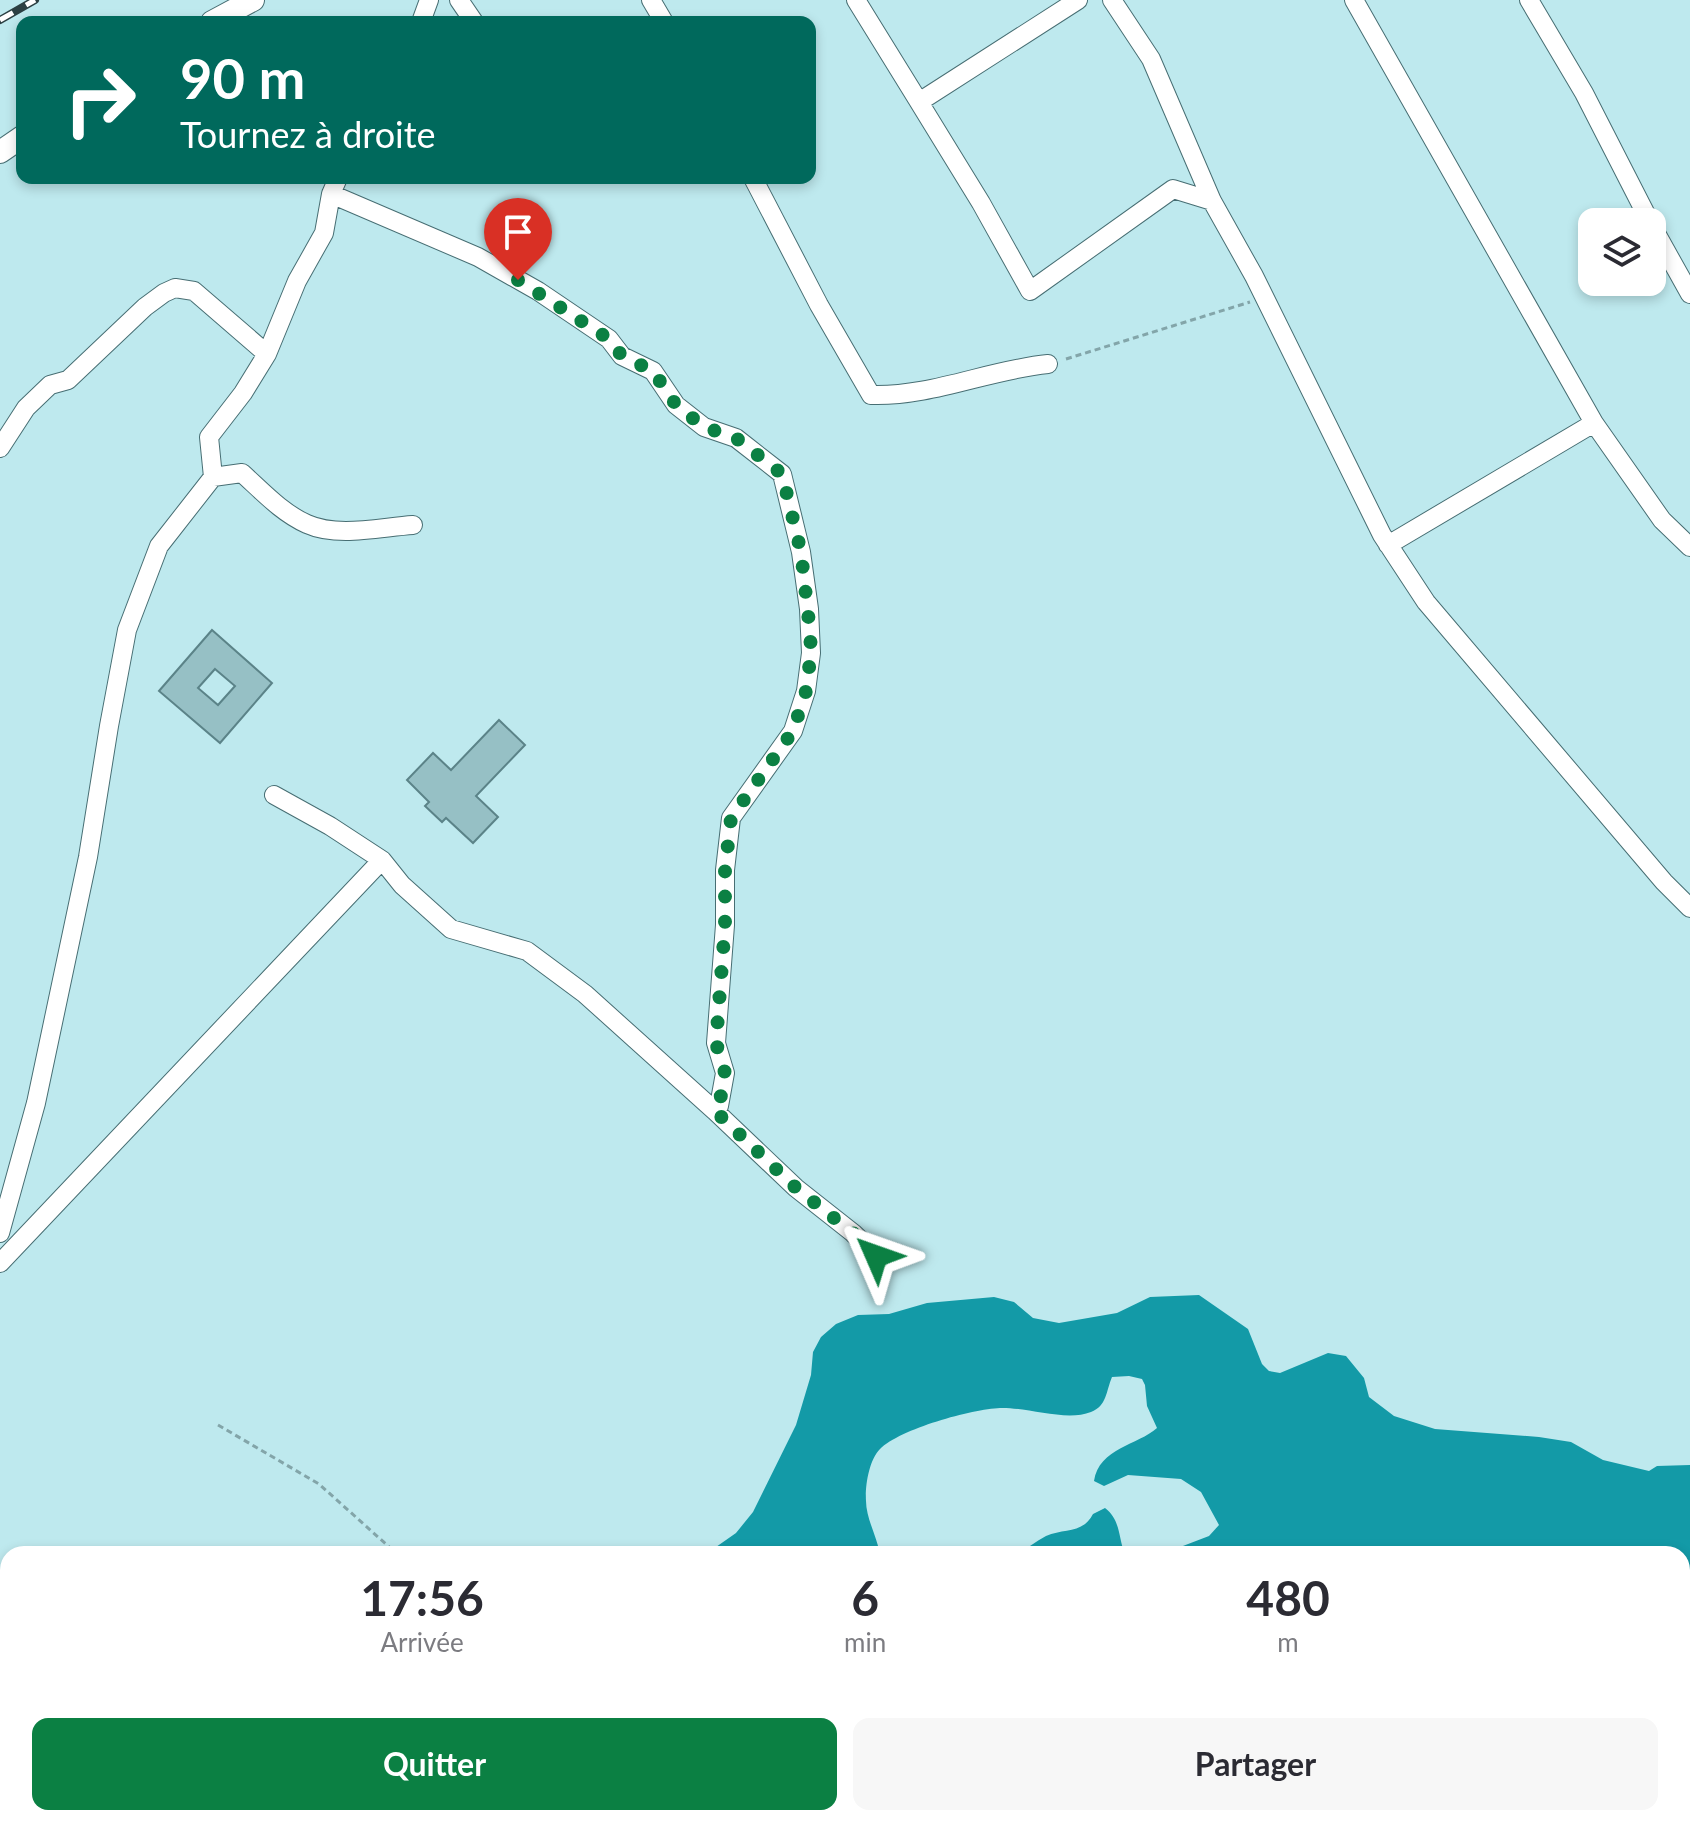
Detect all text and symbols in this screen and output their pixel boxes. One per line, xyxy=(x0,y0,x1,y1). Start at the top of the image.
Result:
text: 90 m xyxy=(180,44,305,111)
icon: right xyxy=(48,48,152,152)
text: Tournez à droite xyxy=(180,112,436,156)
pin xyxy=(484,198,552,280)
map controls xyxy=(1578,208,1666,296)
button: layers xyxy=(1578,208,1666,296)
icon: arrive xyxy=(496,210,540,254)
position arrow xyxy=(834,1214,918,1298)
text: 17:56 xyxy=(360,1569,484,1626)
text: 6 xyxy=(851,1569,879,1626)
text: 480 xyxy=(1246,1569,1330,1626)
text: Arrivée xyxy=(380,1626,464,1658)
text: min xyxy=(844,1626,886,1658)
text: m xyxy=(1277,1626,1299,1658)
button: Quitter xyxy=(32,1718,837,1810)
button: Partager xyxy=(853,1718,1658,1810)

